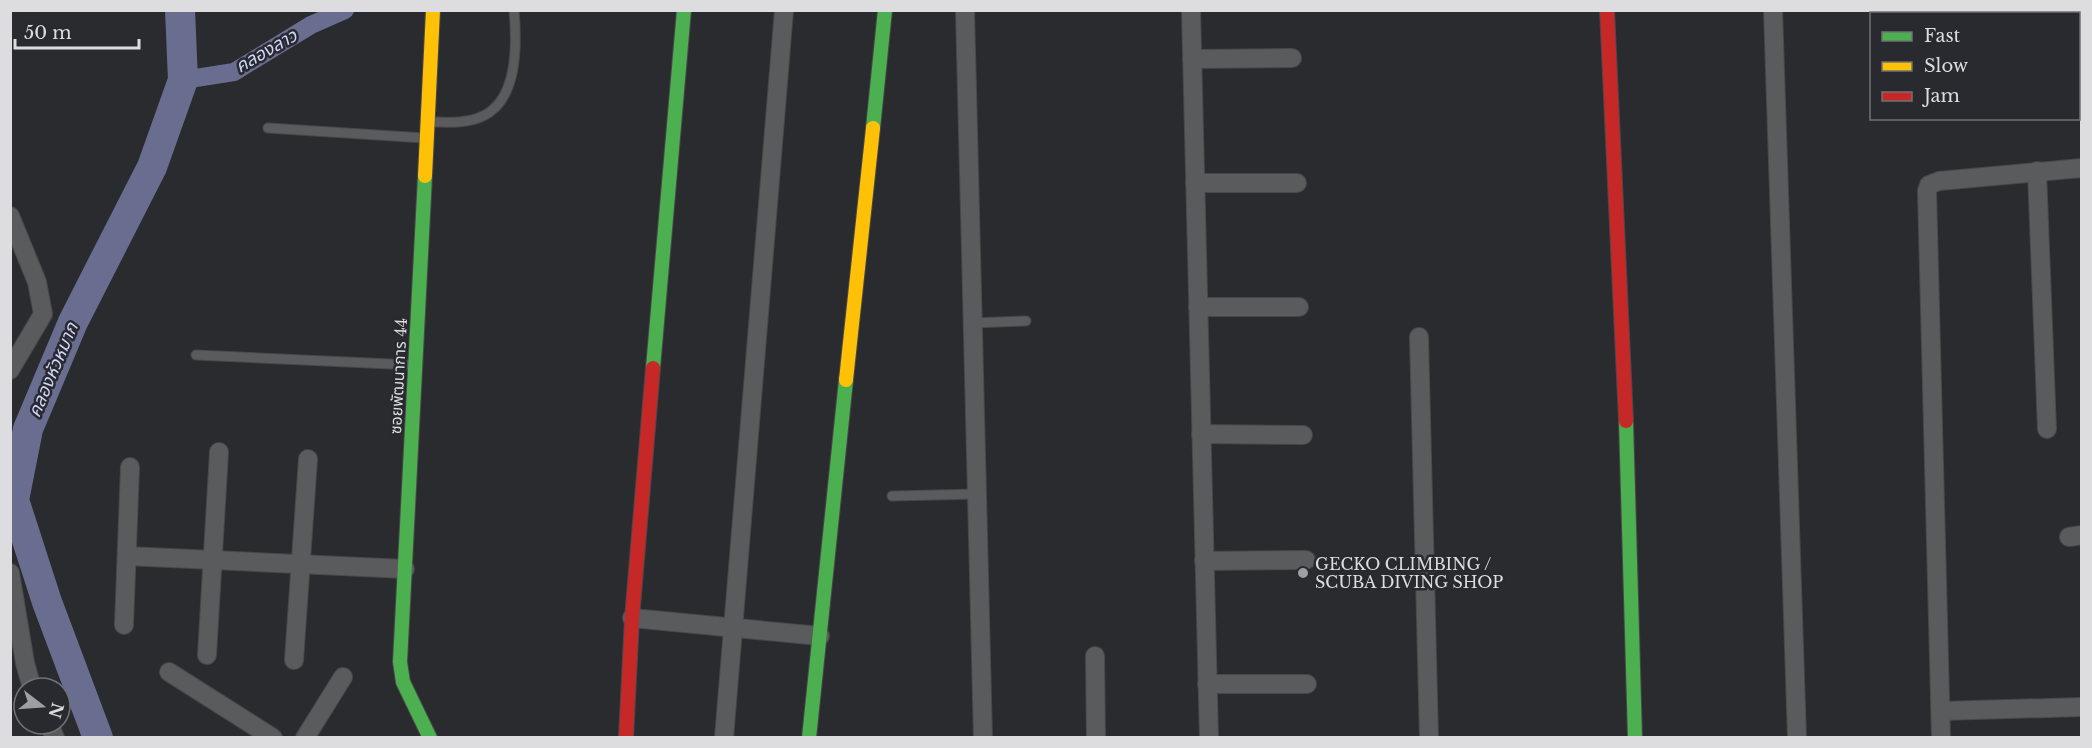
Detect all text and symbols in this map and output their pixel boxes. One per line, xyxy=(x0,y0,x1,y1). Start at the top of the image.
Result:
scale bar xyxy=(15,12,140,50)
legend xyxy=(1870,12,2080,120)
text: 50 m xyxy=(24,22,72,44)
water label: คลองลาว xyxy=(231,24,302,77)
text: Fast xyxy=(1924,25,1961,47)
text: Slow xyxy=(1924,55,1969,77)
text: Jam xyxy=(1922,85,1960,107)
street label: ซอยพัฒนาการ 44 xyxy=(385,317,411,435)
water label: คลองหัวหมาก xyxy=(23,318,83,421)
place label: GECKO CLIMBING / SCUBA DIVING SHOP xyxy=(1315,554,1503,592)
marker: GECKO CLIMBING / SCUBA DIVING SHOP xyxy=(1296,566,1310,580)
north arrow xyxy=(12,676,72,736)
text: N xyxy=(45,700,68,721)

